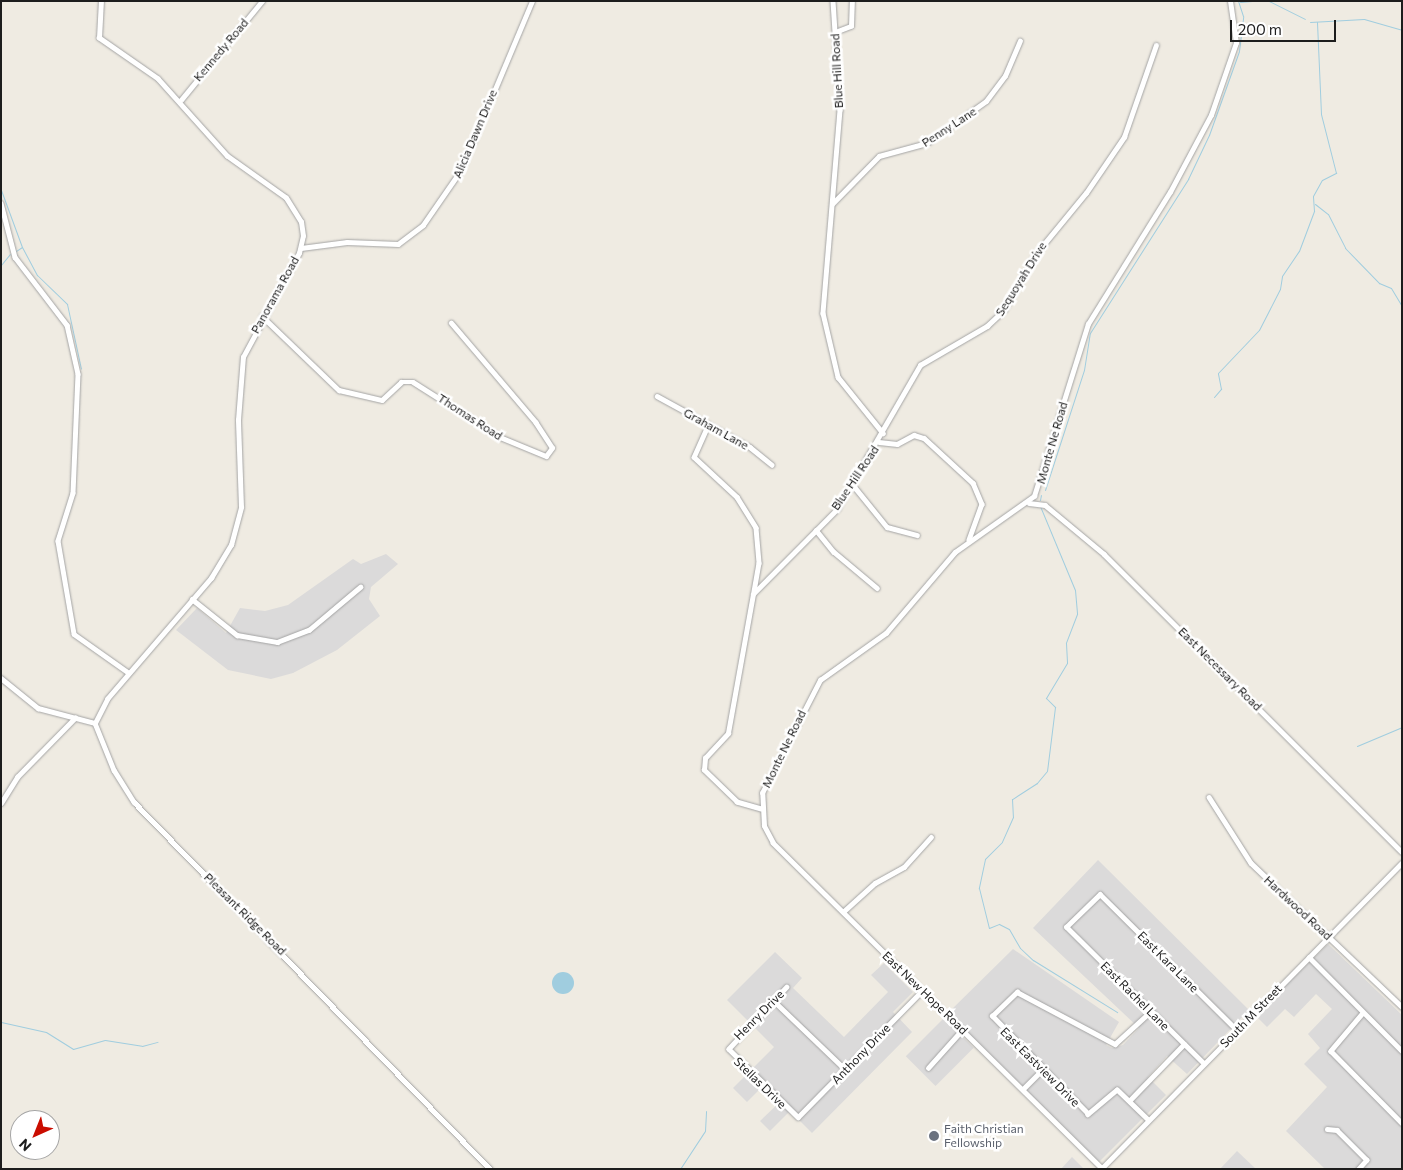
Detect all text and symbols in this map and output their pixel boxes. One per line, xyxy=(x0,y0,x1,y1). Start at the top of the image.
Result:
scale bar xyxy=(1233,10,1339,42)
street label: Kennedy Road xyxy=(191,16,251,84)
text: 200 m xyxy=(1238,20,1282,38)
street label: Blue Hill Road xyxy=(828,33,846,109)
street label: Alicia Dawn Drive xyxy=(450,88,500,180)
street label: Penny Lane xyxy=(919,104,979,150)
street label: Sequoyah Drive xyxy=(992,239,1050,319)
street label: Panorama Road xyxy=(248,254,302,336)
street label: Thomas Road xyxy=(435,391,505,443)
street label: Monte Ne Road xyxy=(1033,400,1071,486)
street label: Graham Lane xyxy=(681,405,751,453)
street label: Blue Hill Road xyxy=(828,443,882,513)
street label: East Necessary Road xyxy=(1175,624,1265,714)
street label: Monte Ne Road xyxy=(759,708,809,790)
street label: Pleasant Ridge Road xyxy=(201,870,289,958)
street label: Hardwood Road xyxy=(1261,873,1335,943)
street label: East Kara Lane xyxy=(1135,929,1201,995)
street label: East New Hope Road xyxy=(879,949,971,1037)
street label: East Rachel Lane xyxy=(1098,959,1172,1033)
street label: South M Street xyxy=(1217,981,1285,1051)
street label: Henry Drive xyxy=(731,987,787,1043)
street label: Anthony Drive xyxy=(829,1021,893,1087)
street label: East Eastview Drive xyxy=(997,1024,1083,1110)
street label: Stellas Drive xyxy=(731,1054,789,1112)
north arrow xyxy=(10,1110,60,1160)
place label: Faith Christian Fellowship xyxy=(944,1122,1024,1150)
marker: Faith Christian Fellowship xyxy=(928,1130,940,1142)
text: N xyxy=(15,1136,35,1155)

